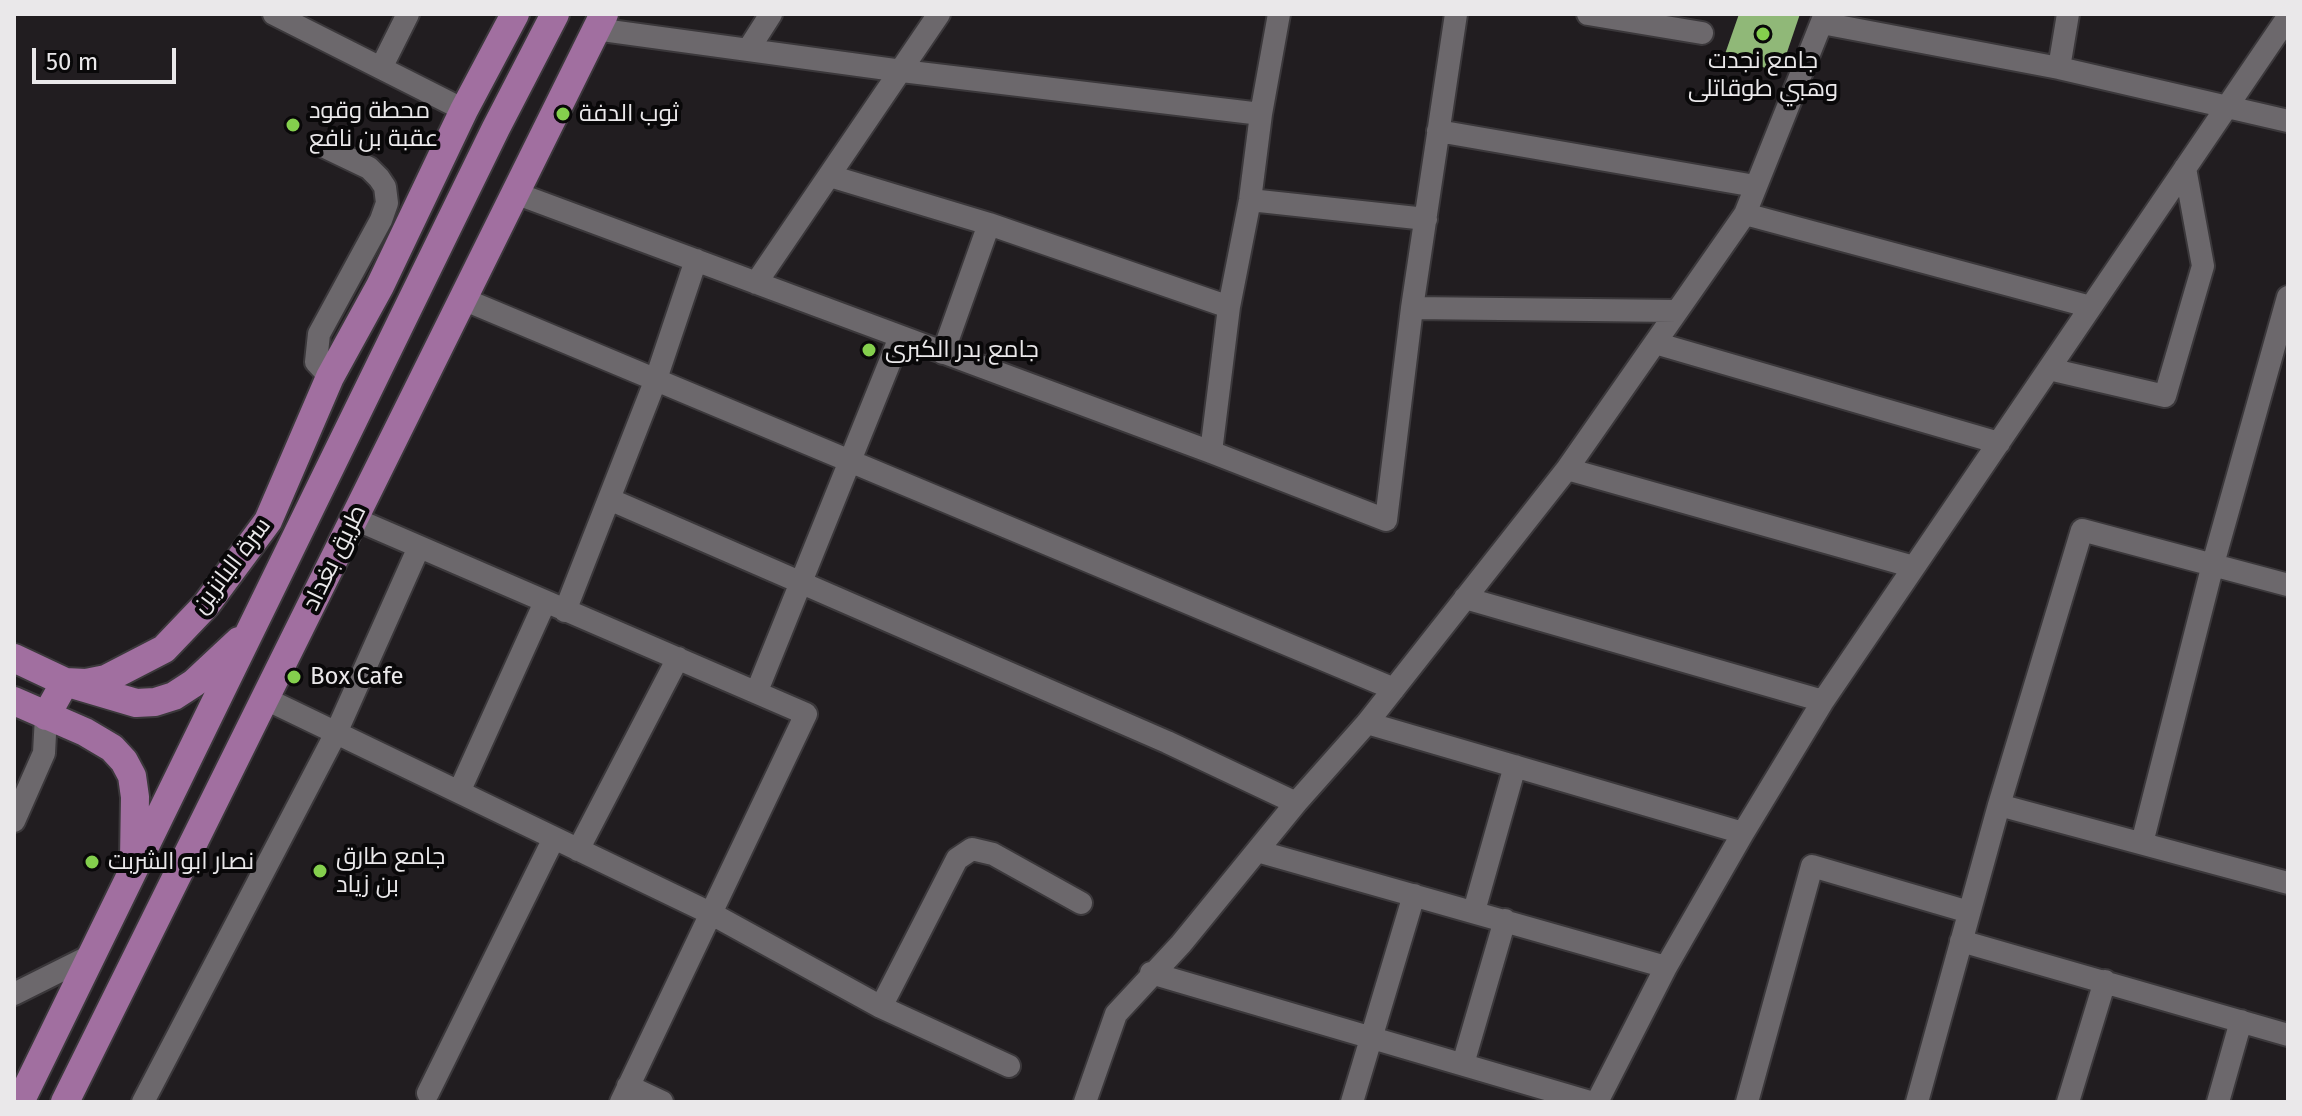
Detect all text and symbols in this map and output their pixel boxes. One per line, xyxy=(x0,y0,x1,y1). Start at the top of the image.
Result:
marker: جامع نجدت وهبي طوقاتلى xyxy=(1754,25,1772,43)
scale bar xyxy=(36,32,180,82)
place label: جامع نجدت وهبي طوقاتلى xyxy=(1688,47,1838,103)
text: 50 m xyxy=(46,48,98,76)
place label: محطة وقود عقبة بن نافع xyxy=(309,97,439,153)
place label: ثوب الدفة xyxy=(579,100,679,128)
marker: ثوب الدفة xyxy=(554,105,572,123)
marker: محطة وقود عقبة بن نافع xyxy=(284,116,302,134)
place label: جامع بدر الكبرى xyxy=(885,336,1039,364)
marker: جامع بدر الكبرى xyxy=(860,341,878,359)
street label: طريق بغداد xyxy=(297,501,373,615)
street label: سرة البانزين xyxy=(187,512,277,620)
place label: Box Cafe xyxy=(310,663,404,691)
marker: Box Cafe xyxy=(285,668,303,686)
place label: جامع طارق بن زياد xyxy=(336,843,445,899)
place label: نصار ابو الشربت xyxy=(108,848,254,876)
marker: نصار ابو الشربت xyxy=(83,853,101,871)
marker: جامع طارق بن زياد xyxy=(311,862,329,880)

